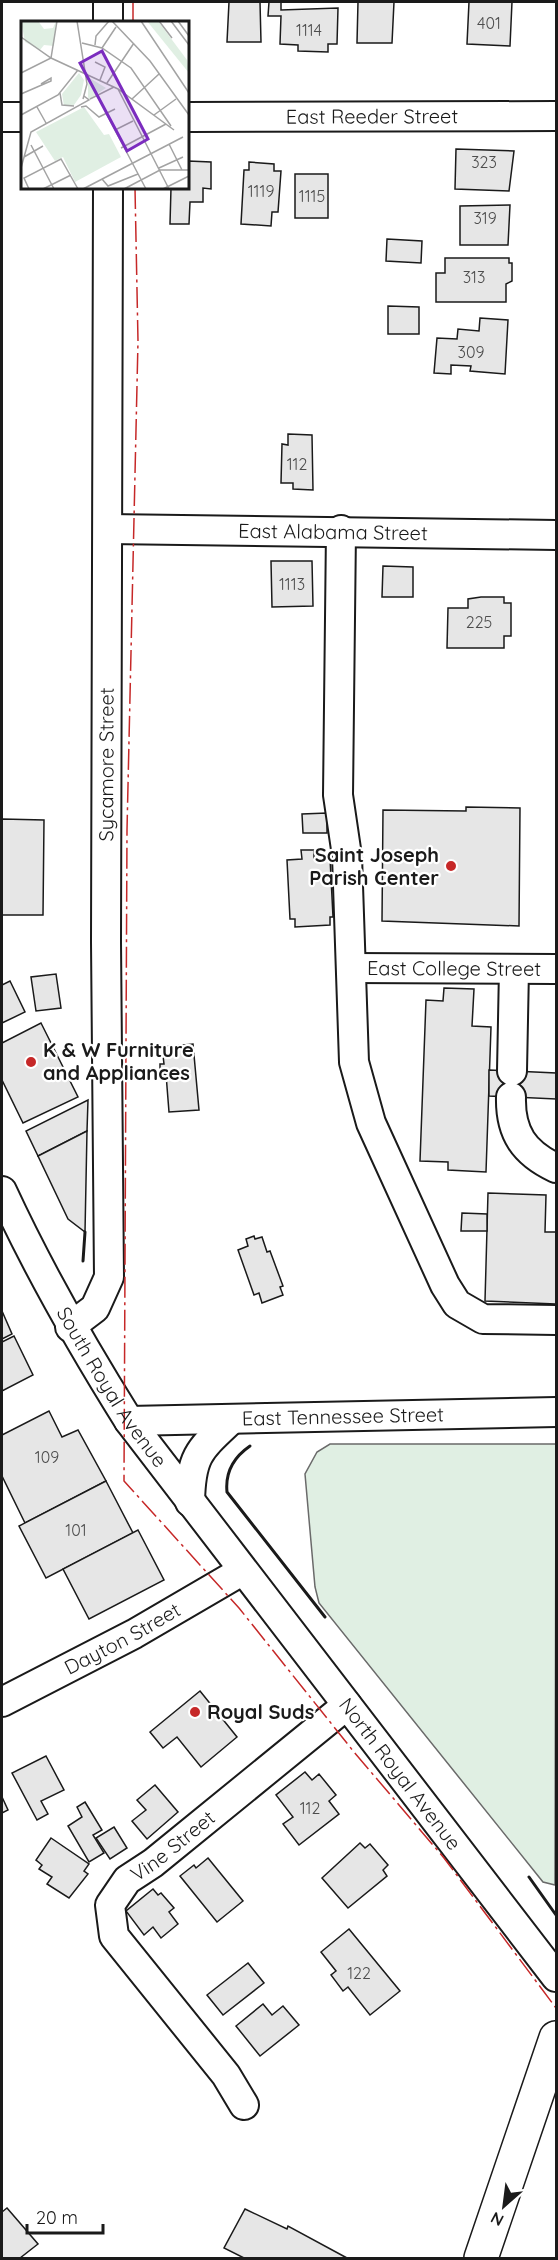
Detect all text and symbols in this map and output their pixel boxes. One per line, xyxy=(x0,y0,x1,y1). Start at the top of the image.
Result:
house number: 401 xyxy=(477,13,501,33)
house number: 1114 xyxy=(296,20,322,40)
inset map xyxy=(21,21,189,189)
street label: East Reeder Street xyxy=(286,103,458,129)
house number: 323 xyxy=(471,152,497,172)
house number: 1119 xyxy=(248,181,274,201)
house number: 1115 xyxy=(299,186,325,206)
house number: 319 xyxy=(473,208,497,228)
house number: 313 xyxy=(463,267,485,287)
house number: 309 xyxy=(458,342,484,362)
house number: 112 xyxy=(287,454,307,474)
street label: East Alabama Street xyxy=(238,518,428,545)
house number: 1113 xyxy=(279,574,305,594)
house number: 225 xyxy=(466,612,492,632)
street label: Sycamore Street xyxy=(93,687,119,842)
place label: Saint Joseph Parish Center xyxy=(309,842,439,890)
marker: Saint Joseph Parish Center xyxy=(444,859,458,873)
street label: East College Street xyxy=(367,955,541,981)
place label: K & W Furniture and Appliances xyxy=(43,1037,194,1085)
marker: K & W Furniture and Appliances xyxy=(24,1055,38,1069)
street label: South Royal Avenue xyxy=(52,1302,173,1472)
street label: East Tennessee Street xyxy=(242,1401,444,1431)
house number: 109 xyxy=(35,1447,59,1467)
house number: 101 xyxy=(65,1520,87,1540)
street label: Dayton Street xyxy=(60,1597,185,1680)
street label: North Royal Avenue xyxy=(334,1693,467,1855)
place label: Royal Suds xyxy=(207,1699,314,1724)
marker: Royal Suds xyxy=(188,1705,202,1719)
house number: 112 xyxy=(300,1798,320,1818)
street label: Vine Street xyxy=(125,1805,220,1886)
house number: 122 xyxy=(347,1963,371,1983)
north arrow xyxy=(474,2176,534,2236)
scale bar xyxy=(27,2197,104,2235)
text: 20 m xyxy=(36,2206,78,2229)
text: N xyxy=(487,2208,507,2231)

